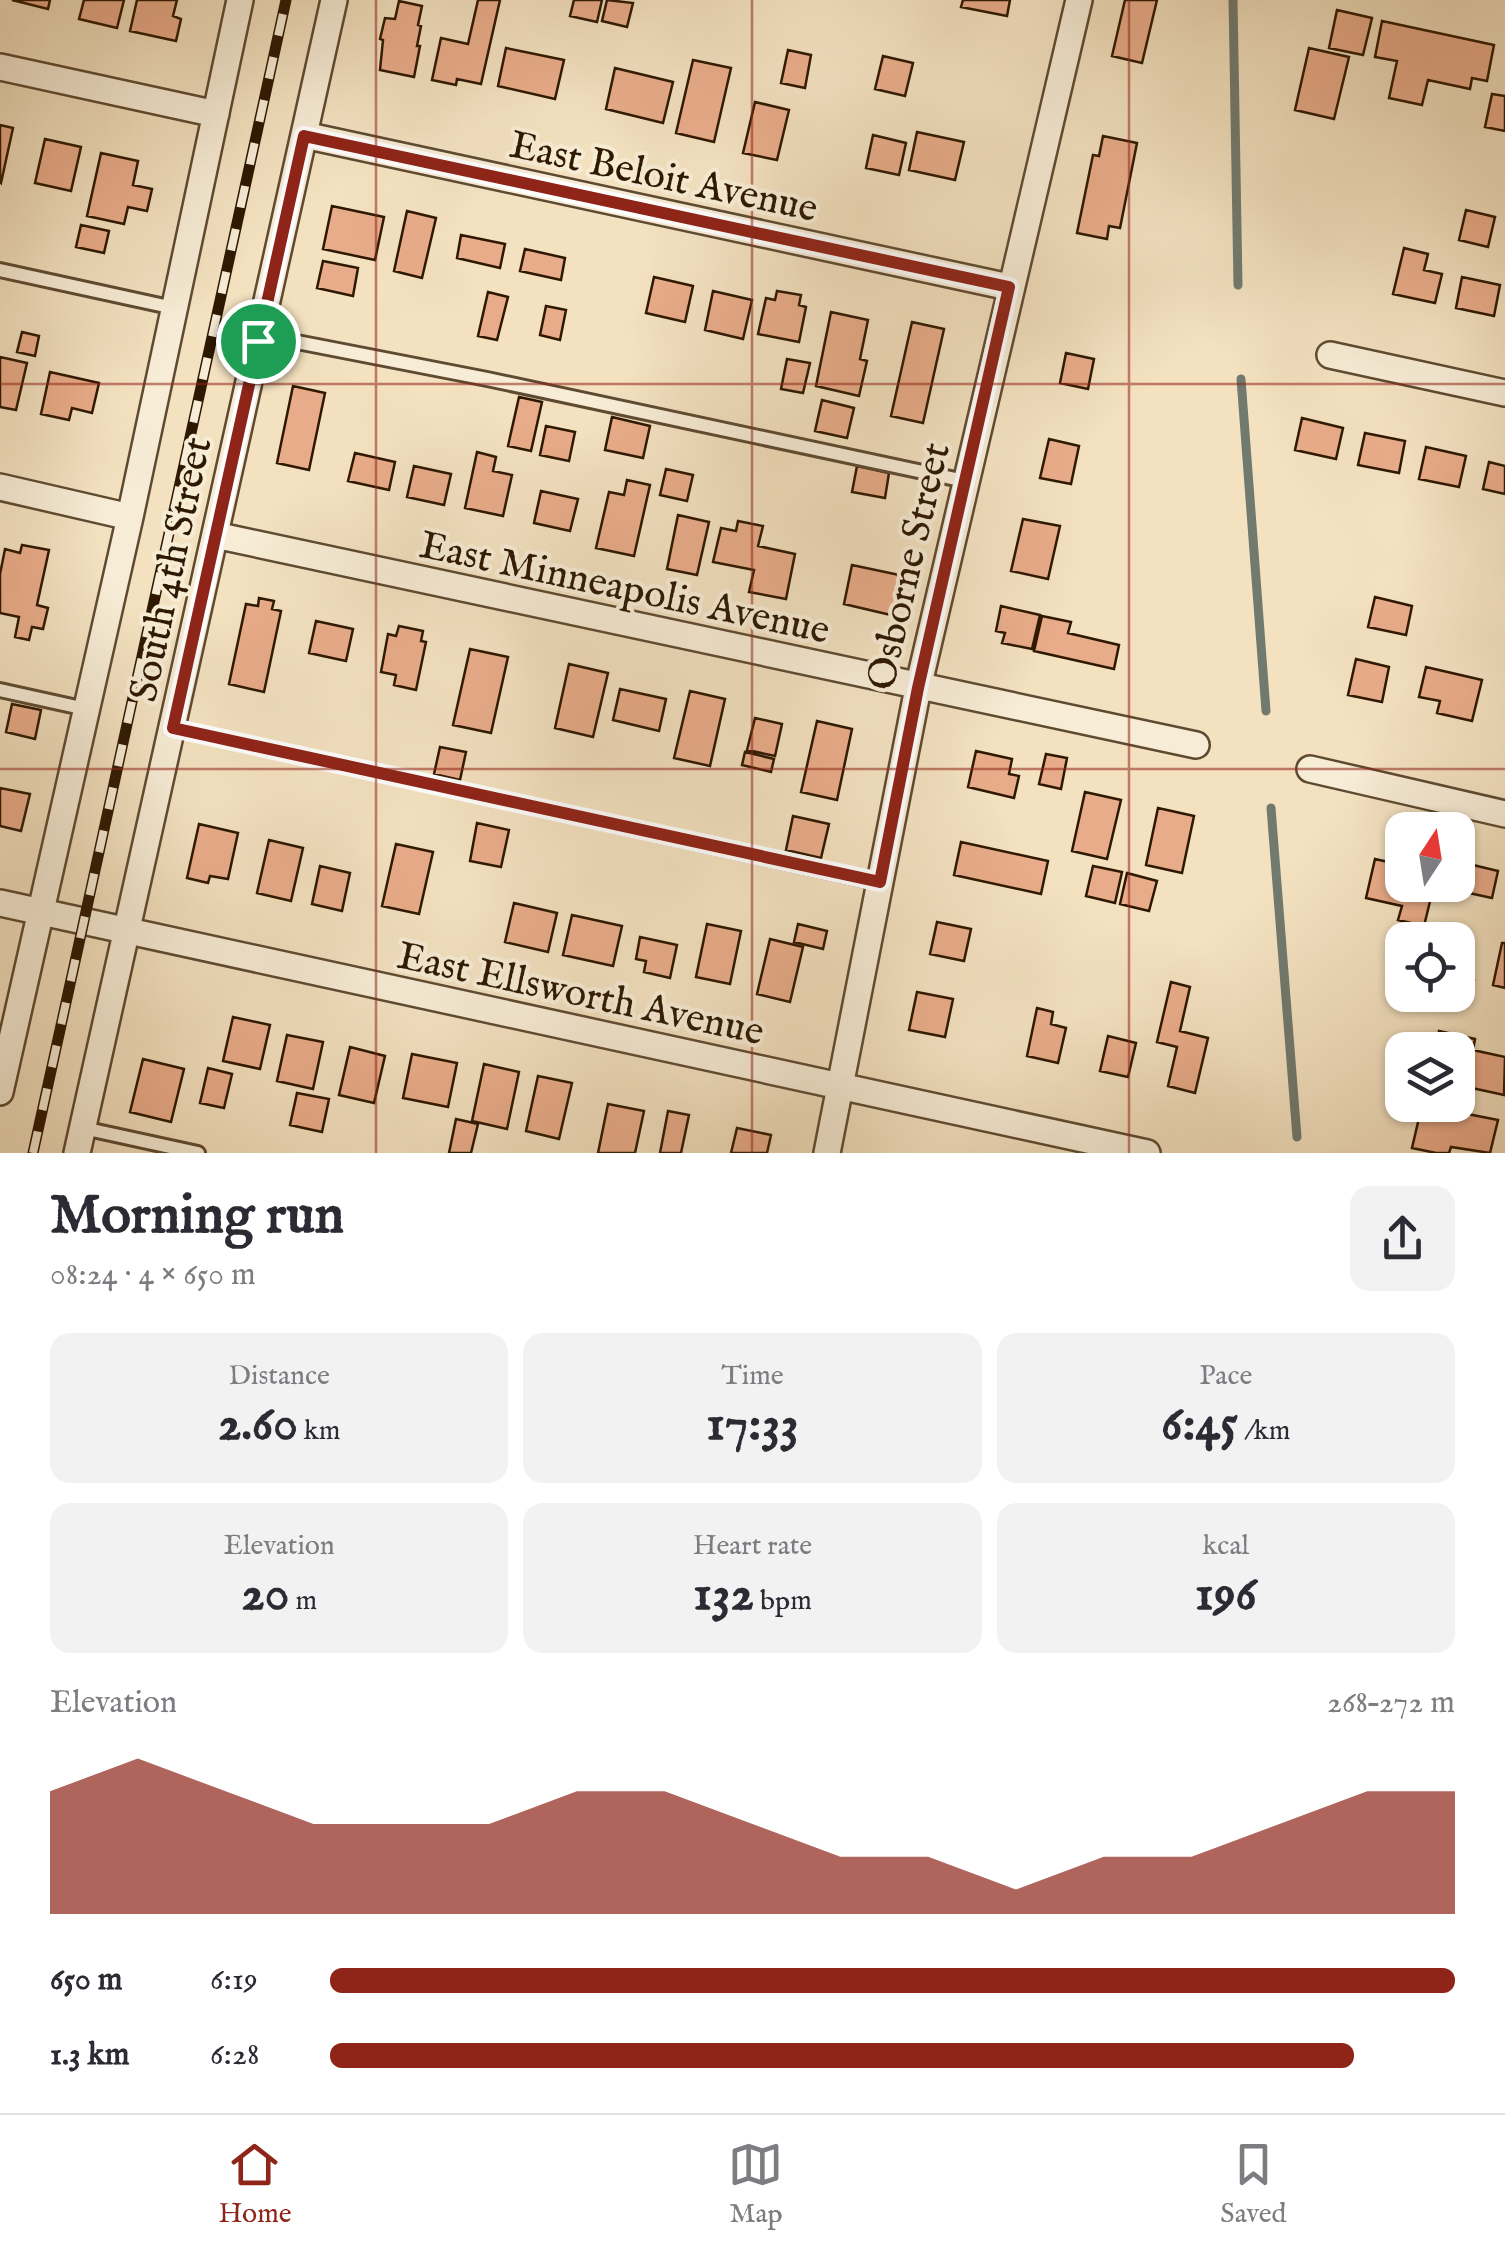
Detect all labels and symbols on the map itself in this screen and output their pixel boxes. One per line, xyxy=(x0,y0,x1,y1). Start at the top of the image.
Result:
street label: East Beloit Avenue xyxy=(505,121,822,236)
pin xyxy=(216,299,301,384)
street label: South 4th Street xyxy=(120,433,225,707)
street label: Osborne Street xyxy=(857,438,964,696)
street label: East Minneapolis Avenue xyxy=(415,521,834,658)
north arrow xyxy=(1385,812,1475,902)
street label: East Ellsworth Avenue xyxy=(392,932,768,1059)

